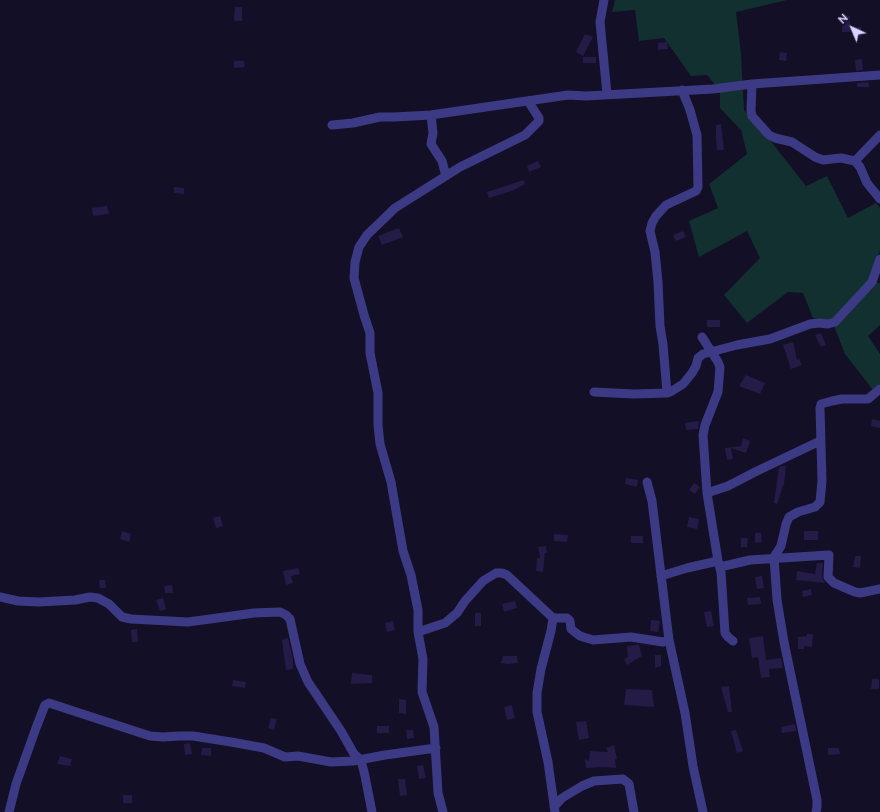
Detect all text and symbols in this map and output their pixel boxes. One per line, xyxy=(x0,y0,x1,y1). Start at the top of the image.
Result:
north arrow xyxy=(832,8,872,48)
text: N xyxy=(836,11,851,27)

